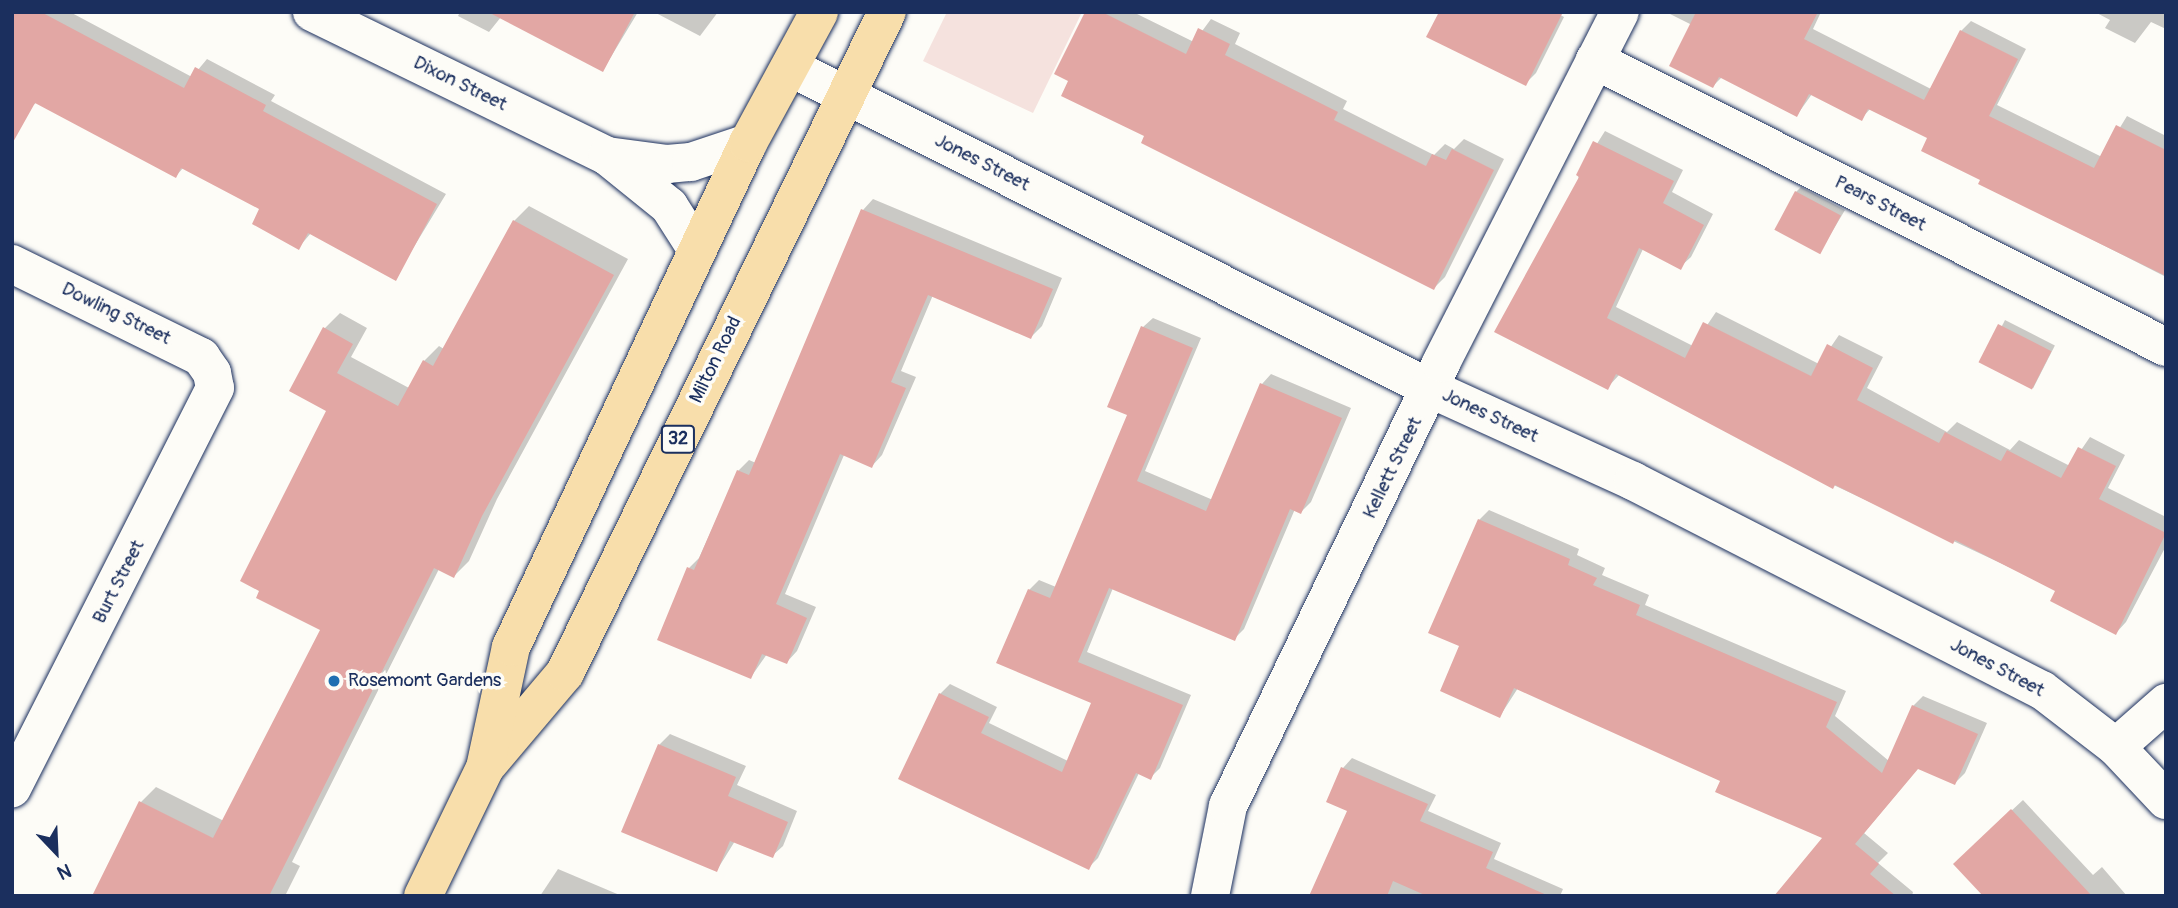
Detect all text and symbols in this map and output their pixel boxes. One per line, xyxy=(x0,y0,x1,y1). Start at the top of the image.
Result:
street label: Dixon Street xyxy=(410,52,510,116)
street label: Jones Street xyxy=(931,129,1033,197)
street label: Pears Street xyxy=(1830,171,1930,237)
street label: Dowling Street xyxy=(58,278,174,350)
street label: Milton Road xyxy=(685,313,747,407)
street label: Jones Street xyxy=(1438,384,1542,448)
street label: Kellett Street xyxy=(1359,413,1427,523)
road number: 32 xyxy=(660,424,696,454)
street label: Burt Street xyxy=(88,537,150,627)
street label: Jones Street xyxy=(1946,634,2048,702)
place label: Rosemont Gardens xyxy=(348,670,501,692)
marker: Rosemont Gardens xyxy=(326,673,342,689)
north arrow xyxy=(21,817,91,887)
text: N xyxy=(54,858,75,885)

